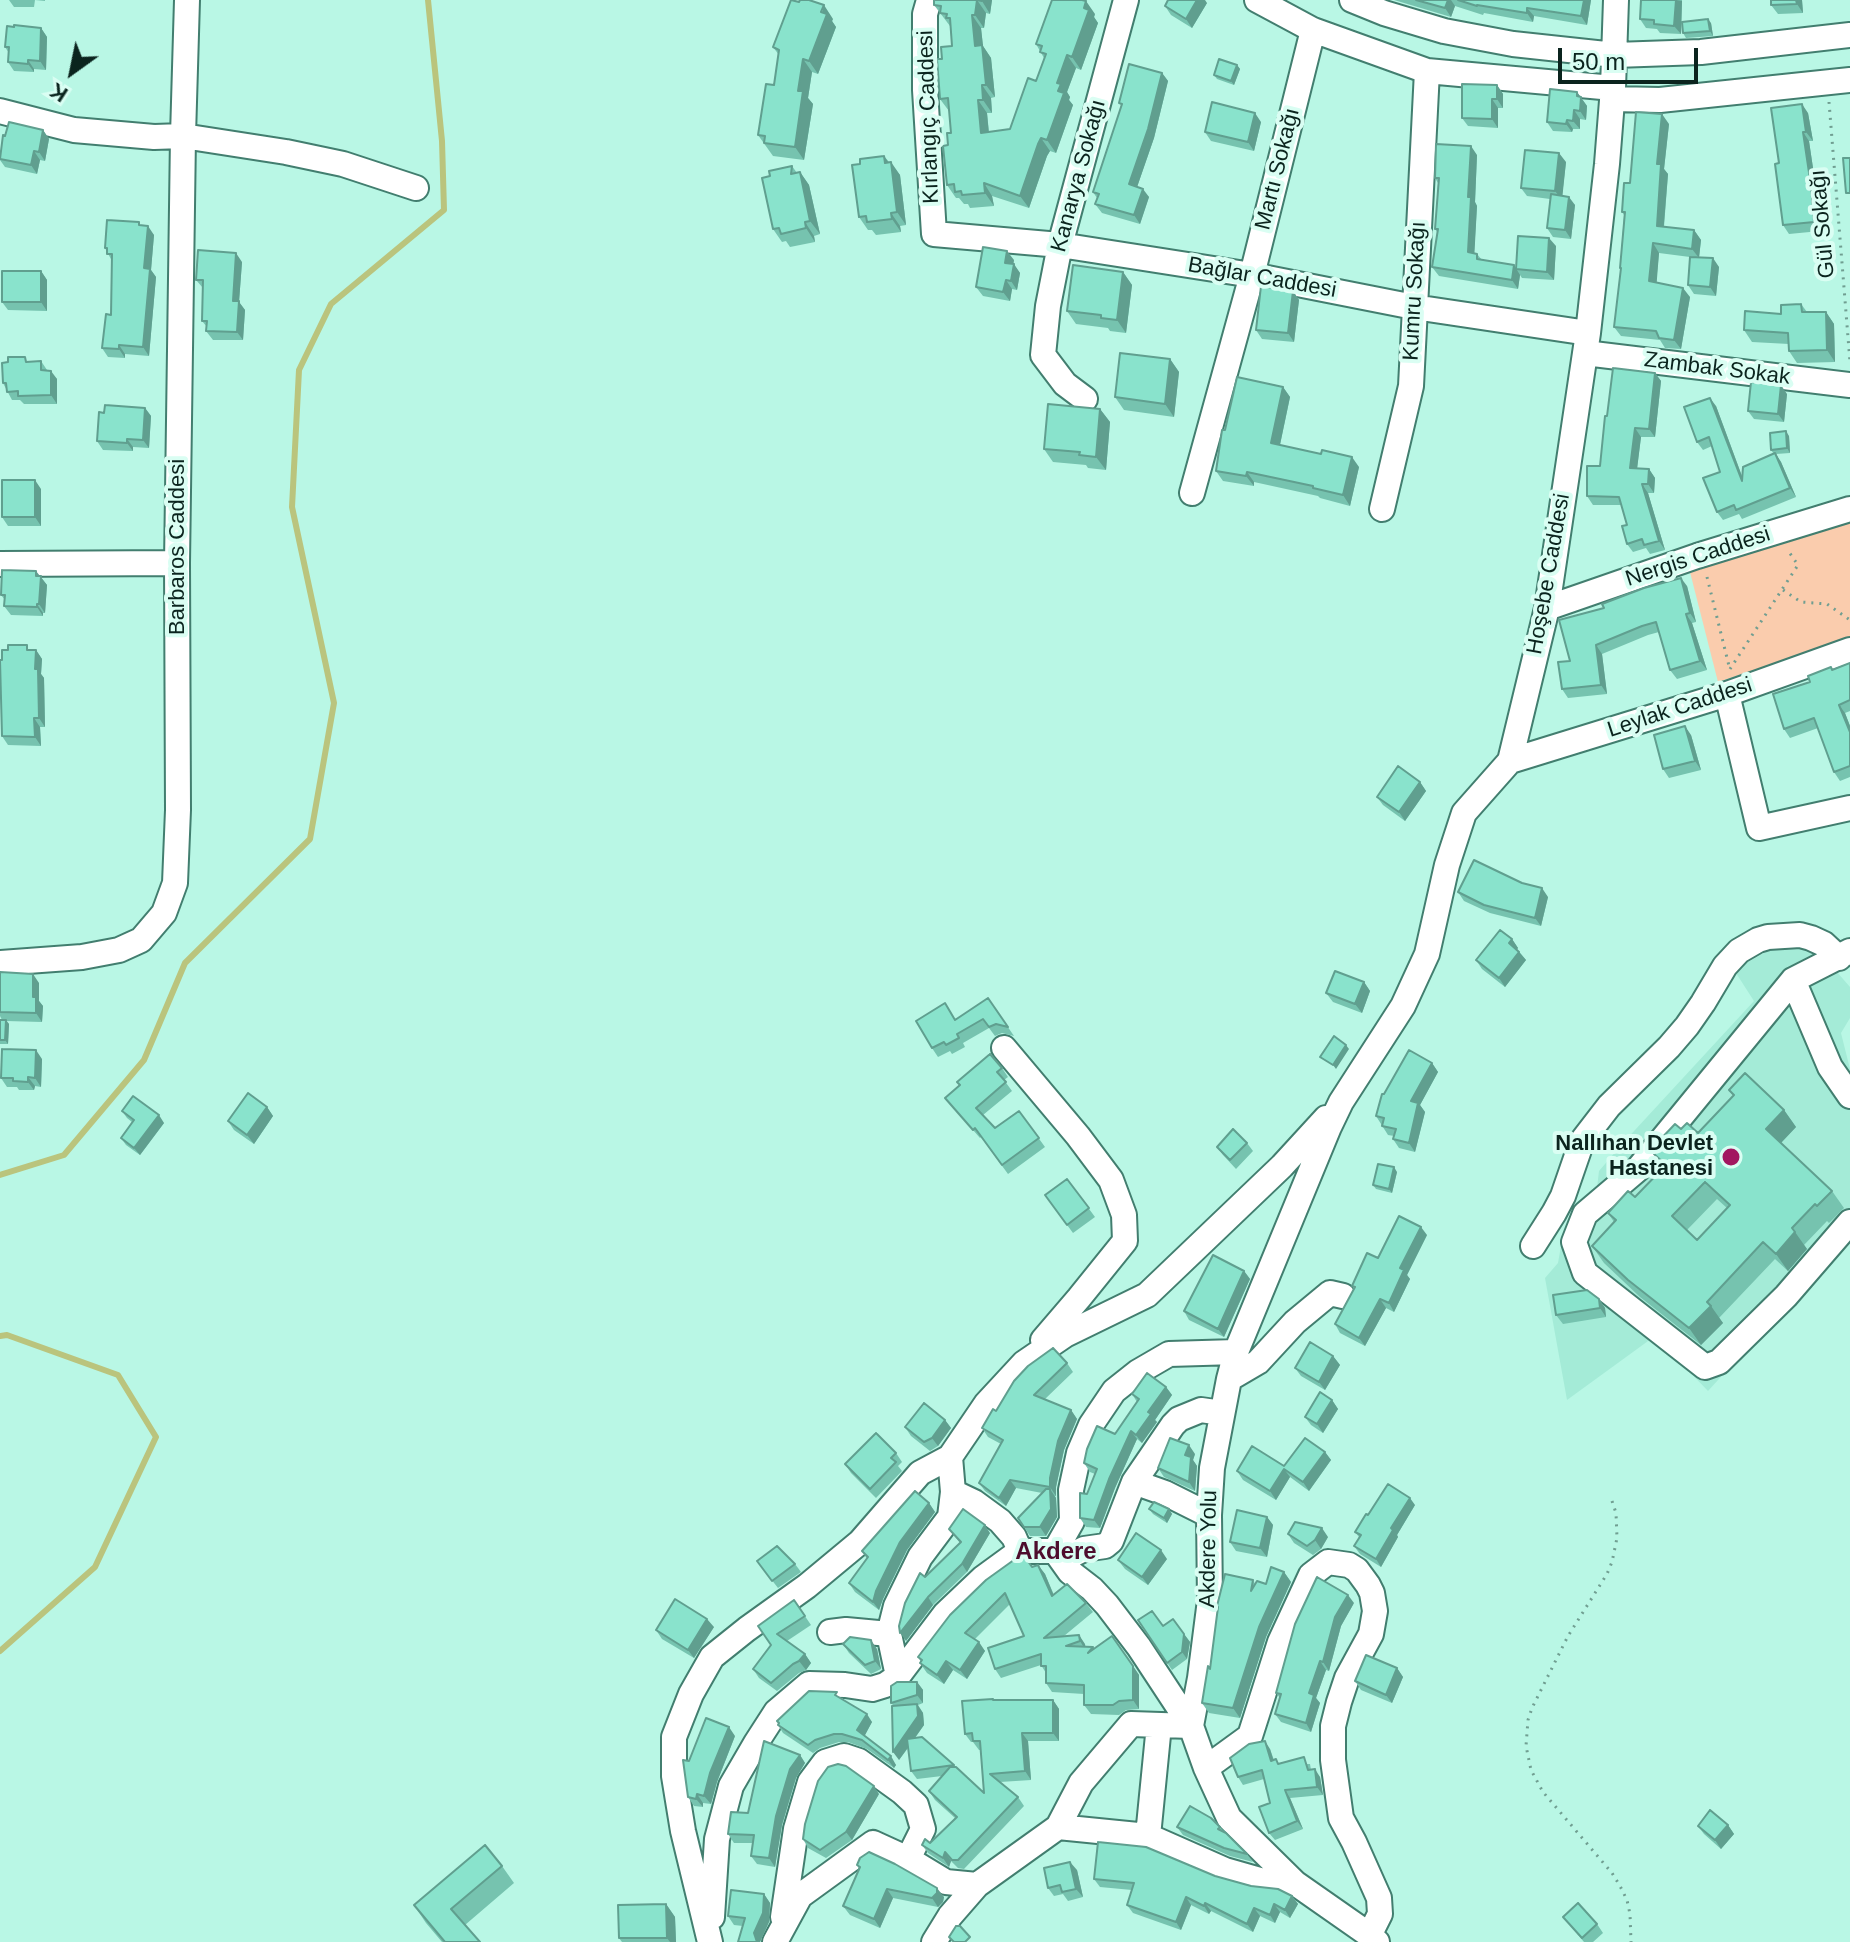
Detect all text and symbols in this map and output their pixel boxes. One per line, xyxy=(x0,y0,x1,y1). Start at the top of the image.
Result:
street label: Kırlangıç Caddesi xyxy=(913,30,945,204)
north arrow xyxy=(32,32,112,112)
scale bar xyxy=(1562,32,1702,82)
text: 50 m xyxy=(1572,48,1625,75)
text: K xyxy=(45,78,72,107)
street label: Kanarya Sokağı xyxy=(1046,97,1112,255)
street label: Martı Sokağı xyxy=(1250,105,1306,233)
street label: Gül Sokağı xyxy=(1805,169,1841,279)
street label: Kumru Sokağı xyxy=(1398,221,1432,361)
street label: Bağlar Caddesi xyxy=(1186,252,1338,304)
street label: Zambak Sokak xyxy=(1643,347,1791,391)
street label: Barbaros Caddesi xyxy=(165,459,191,635)
street label: Hoşebe Caddesi xyxy=(1522,492,1576,656)
street label: Nergis Caddesi xyxy=(1622,521,1774,593)
street label: Leylak Caddesi xyxy=(1604,672,1756,744)
place label: Nallıhan Devlet Hastanesi xyxy=(1555,1131,1713,1182)
marker: Nallıhan Devlet Hastanesi xyxy=(1720,1146,1742,1168)
street label: Akdere Yolu xyxy=(1195,1490,1223,1608)
district label: Akdere xyxy=(1015,1538,1097,1566)

